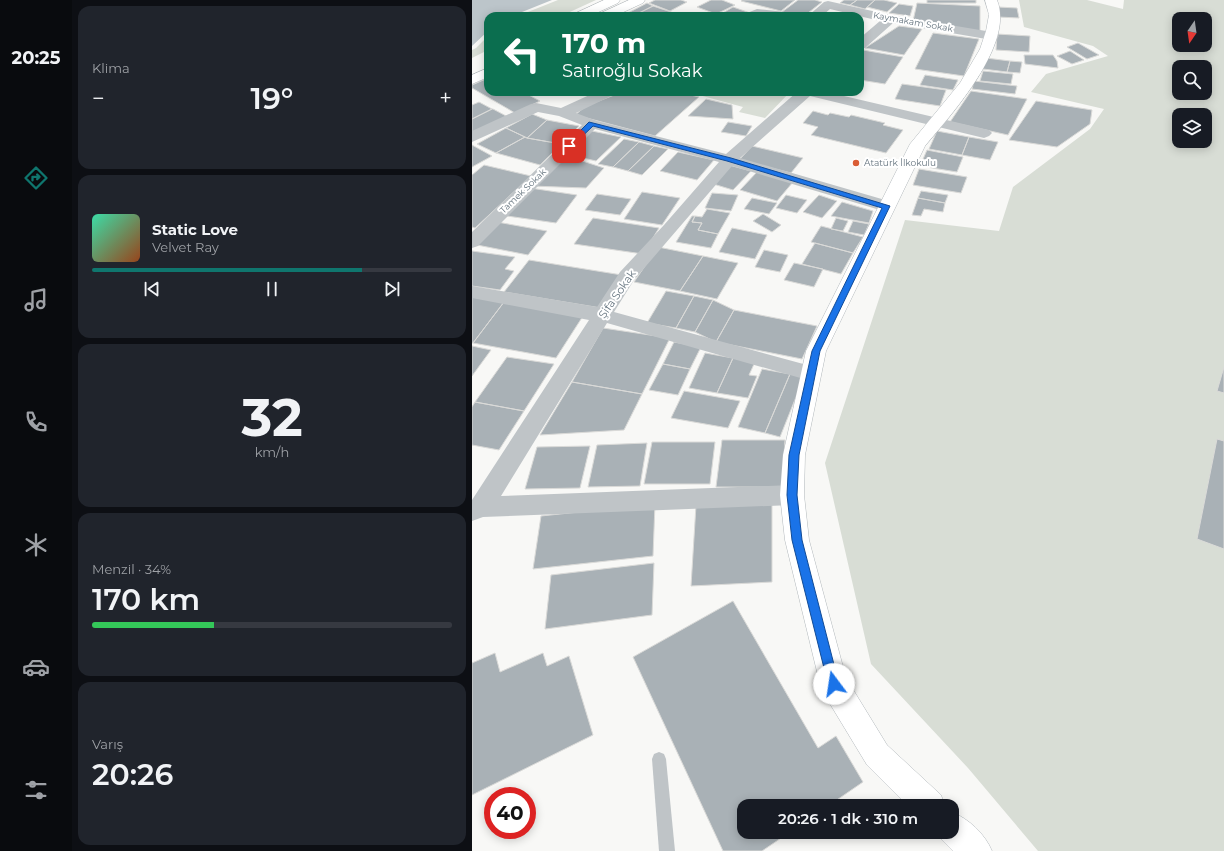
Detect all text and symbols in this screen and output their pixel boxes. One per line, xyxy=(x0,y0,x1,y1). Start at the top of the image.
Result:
street label: Kaymakam Sokak xyxy=(872,9,954,34)
north arrow xyxy=(1172,12,1212,52)
map controls xyxy=(1172,12,1212,148)
text: 170 m xyxy=(562,26,646,60)
icon: left xyxy=(496,28,548,80)
text: 20:25 xyxy=(12,47,60,69)
text: Klima xyxy=(92,60,130,76)
text: Satıroğlu Sokak xyxy=(562,60,702,82)
button: search xyxy=(1172,60,1212,100)
text: 19° xyxy=(251,80,293,117)
text: − xyxy=(92,85,105,112)
text: + xyxy=(439,85,452,112)
button: layers xyxy=(1172,108,1212,148)
pin xyxy=(552,129,586,163)
icon: arrive xyxy=(558,135,580,157)
place label: Atatürk İlkokulu xyxy=(864,157,936,168)
marker: Atatürk İlkokulu xyxy=(851,158,861,168)
icon: directions xyxy=(22,164,50,192)
street label: Tamek Sokak xyxy=(497,165,549,215)
text: Static Love xyxy=(152,220,238,239)
text: Velvet Ray xyxy=(152,239,219,255)
street label: Şifa Sokak xyxy=(595,267,639,321)
icon: previous xyxy=(141,278,163,300)
icon: pause xyxy=(261,278,283,300)
icon: next xyxy=(381,278,403,300)
icon: music xyxy=(22,286,50,314)
text: 32 xyxy=(241,386,303,449)
icon: phone xyxy=(22,408,50,436)
text: km/h xyxy=(255,444,289,460)
icon: climate xyxy=(22,531,50,559)
text: Menzil · 34% xyxy=(92,561,171,577)
text: 170 km xyxy=(92,581,200,618)
icon: car xyxy=(22,653,50,681)
position arrow xyxy=(813,663,855,705)
text: Varış xyxy=(92,736,123,752)
text: 20:26 xyxy=(92,756,173,793)
icon: filters xyxy=(22,776,50,804)
speed limit sign: 40 xyxy=(484,787,536,839)
text: 20:26 · 1 dk · 310 m xyxy=(778,809,918,828)

